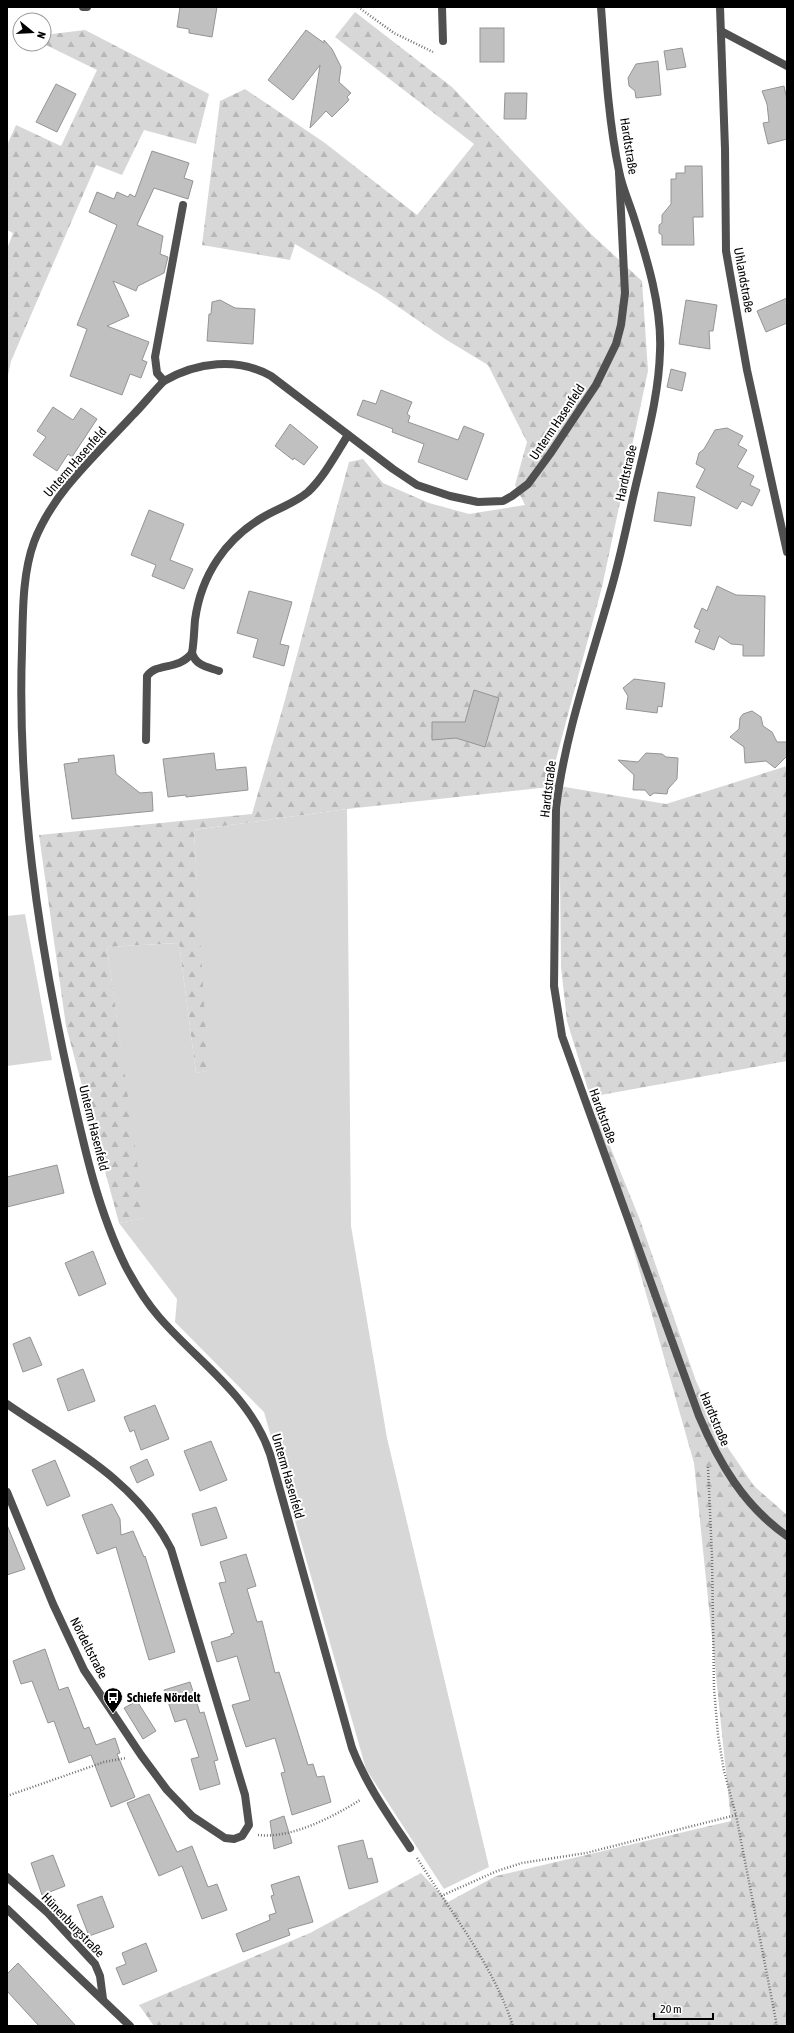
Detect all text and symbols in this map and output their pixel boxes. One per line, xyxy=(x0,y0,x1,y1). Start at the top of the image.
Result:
north arrow xyxy=(12,12,52,52)
text: N xyxy=(35,30,48,40)
street label: Hardtstraße xyxy=(617,117,641,176)
street label: Uhlandstraße xyxy=(731,246,757,314)
street label: Unterm Hasenfeld xyxy=(526,381,588,463)
street label: Unterm Hasenfeld xyxy=(41,424,109,500)
street label: Hardtstraße xyxy=(612,443,640,503)
street label: Hardtstraße xyxy=(537,760,559,818)
street label: Unterm Hasenfeld xyxy=(76,1084,112,1172)
street label: Hardtstraße xyxy=(586,1087,620,1146)
street label: Hardtstraße xyxy=(697,1390,733,1448)
street label: Unterm Hasenfeld xyxy=(269,1432,307,1520)
street label: Nördeltstraße xyxy=(67,1615,111,1681)
bus stop icon: Schiefe Nördelt xyxy=(102,1686,124,1714)
place label: Schiefe Nördelt xyxy=(127,1690,201,1705)
street label: Hünenburgstraße xyxy=(38,1890,108,1960)
scale bar xyxy=(654,1995,713,2021)
text: 20 m xyxy=(660,2002,682,2016)

